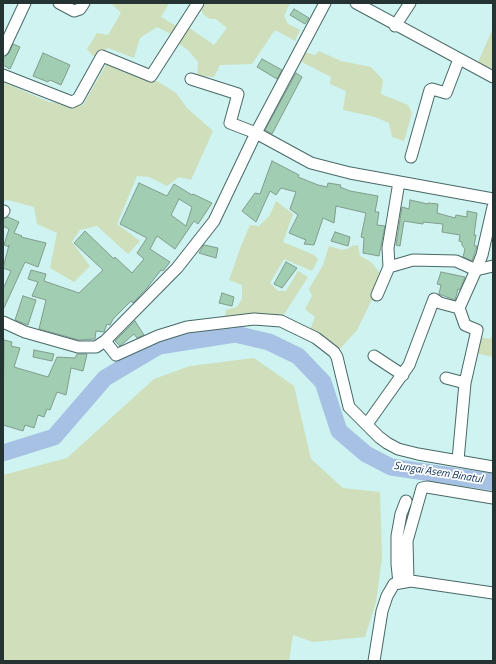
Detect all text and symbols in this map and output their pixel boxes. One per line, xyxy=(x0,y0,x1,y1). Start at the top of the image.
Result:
water label: Sungai Asem Binatul xyxy=(393,459,483,487)

